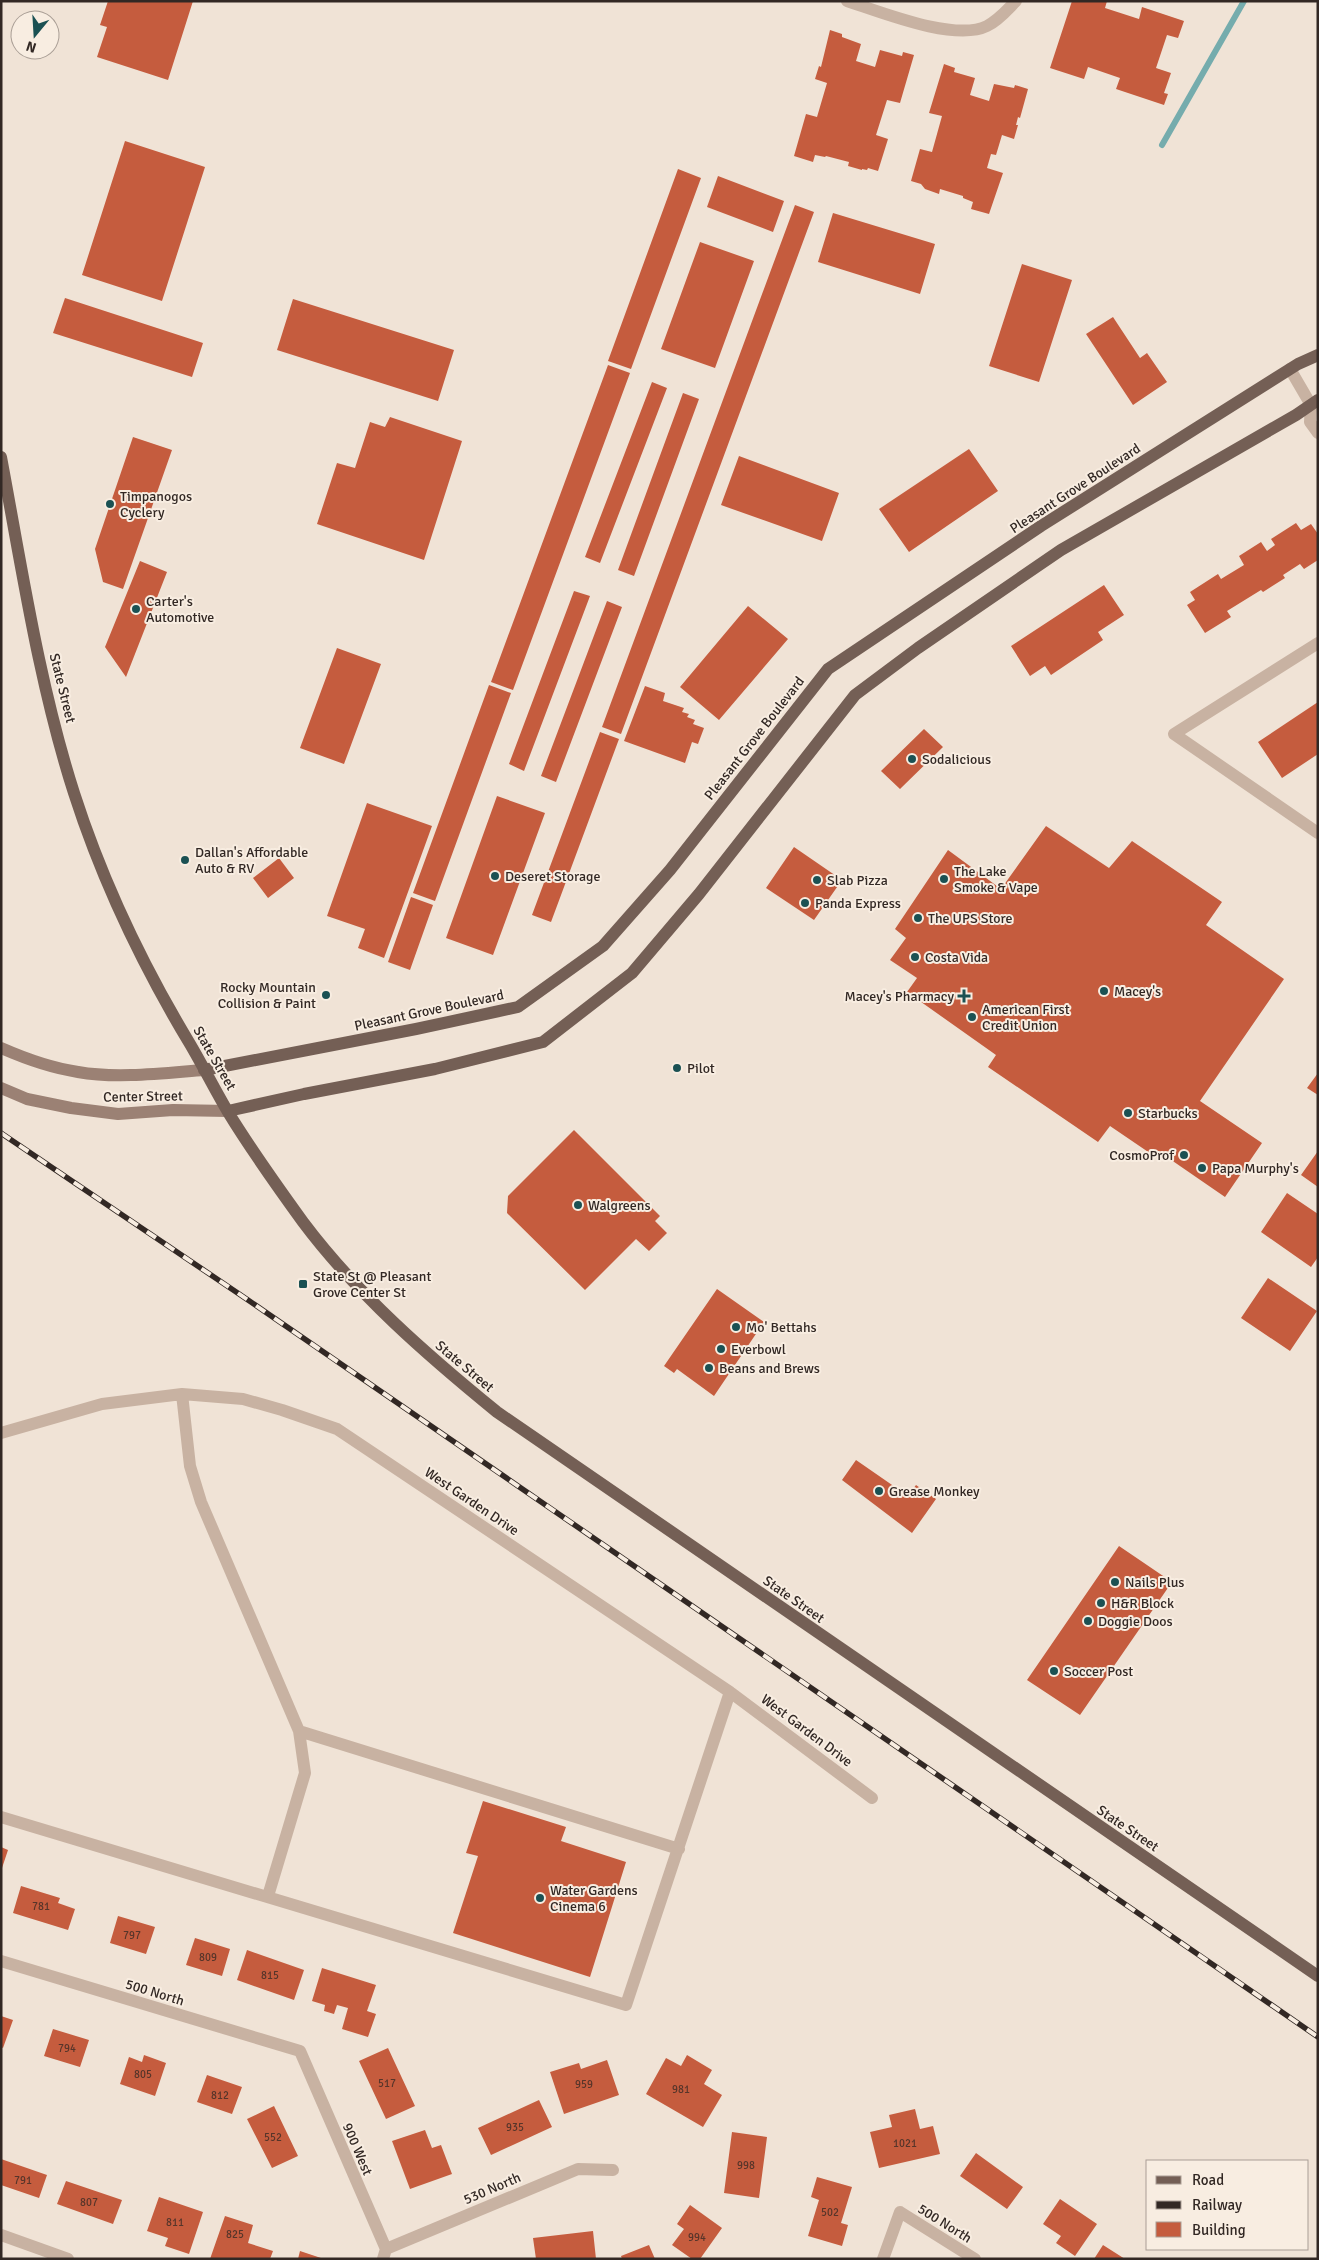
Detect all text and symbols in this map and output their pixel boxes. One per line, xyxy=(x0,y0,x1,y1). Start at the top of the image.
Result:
north arrow xyxy=(10,10,60,60)
text: N xyxy=(24,37,38,56)
street label: Pleasant Grove Boulevard xyxy=(1007,440,1144,537)
place label: Timpanogos Cyclery xyxy=(120,488,192,521)
marker: Timpanogos Cyclery xyxy=(104,498,116,510)
place label: Carter's Automotive xyxy=(146,593,214,626)
marker: Carter's Automotive xyxy=(130,603,142,615)
street label: State Street xyxy=(46,652,79,725)
street label: Pleasant Grove Boulevard xyxy=(701,673,808,804)
place label: Sodalicious xyxy=(922,751,991,768)
marker: Sodalicious xyxy=(906,753,918,765)
place label: Dallan's Affordable Auto & RV xyxy=(195,844,308,877)
marker: Dallan's Affordable Auto & RV xyxy=(179,854,191,866)
place label: The Lake Smoke & Vape xyxy=(954,863,1038,896)
place label: Deseret Storage xyxy=(505,868,600,885)
marker: Deseret Storage xyxy=(489,870,501,882)
place label: Slab Pizza xyxy=(827,872,888,889)
marker: The Lake Smoke & Vape xyxy=(938,873,950,885)
marker: Slab Pizza xyxy=(811,874,823,886)
place label: Panda Express xyxy=(815,895,901,912)
marker: Panda Express xyxy=(799,897,811,909)
place label: The UPS Store xyxy=(928,910,1013,927)
marker: The UPS Store xyxy=(912,912,924,924)
place label: Costa Vida xyxy=(925,949,988,966)
marker: Costa Vida xyxy=(909,951,921,963)
place label: Rocky Mountain Collision & Paint xyxy=(218,979,316,1012)
place label: Macey's xyxy=(1114,983,1161,1000)
marker: Macey's xyxy=(1098,985,1110,997)
street label: Pleasant Grove Boulevard xyxy=(353,986,505,1035)
place label: Macey's Pharmacy xyxy=(845,988,954,1005)
marker: Rocky Mountain Collision & Paint xyxy=(320,989,332,1001)
marker: Macey's Pharmacy xyxy=(958,990,970,1002)
place label: American First Credit Union xyxy=(982,1001,1070,1034)
marker: American First Credit Union xyxy=(966,1011,978,1023)
street label: State Street xyxy=(189,1023,240,1093)
place label: Pilot xyxy=(687,1060,715,1077)
marker: Pilot xyxy=(671,1062,683,1074)
street label: Center Street xyxy=(103,1087,183,1106)
place label: Starbucks xyxy=(1138,1105,1198,1122)
marker: Starbucks xyxy=(1122,1107,1134,1119)
place label: CosmoProf xyxy=(1109,1147,1175,1164)
marker: CosmoProf xyxy=(1178,1149,1190,1161)
place label: Papa Murphy's xyxy=(1212,1160,1299,1177)
marker: Papa Murphy's xyxy=(1196,1162,1208,1174)
place label: Walgreens xyxy=(588,1197,651,1214)
marker: Walgreens xyxy=(572,1199,584,1211)
place label: State St @ Pleasant Grove Center St xyxy=(313,1268,431,1301)
marker: State St @ Pleasant Grove Center St xyxy=(297,1278,309,1290)
place label: Mo' Bettahs xyxy=(746,1319,817,1336)
marker: Mo' Bettahs xyxy=(730,1321,742,1333)
street label: State Street xyxy=(432,1337,497,1396)
place label: Everbowl xyxy=(731,1341,786,1358)
marker: Everbowl xyxy=(715,1343,727,1355)
place label: Beans and Brews xyxy=(719,1360,820,1377)
marker: Beans and Brews xyxy=(703,1362,715,1374)
street label: West Garden Drive xyxy=(421,1464,522,1539)
place label: Grease Monkey xyxy=(889,1483,980,1500)
marker: Grease Monkey xyxy=(873,1485,885,1497)
street label: State Street xyxy=(760,1572,828,1627)
place label: Nails Plus xyxy=(1125,1574,1184,1591)
marker: Nails Plus xyxy=(1109,1576,1121,1588)
place label: H&R Block xyxy=(1111,1595,1174,1612)
marker: H&R Block xyxy=(1095,1597,1107,1609)
place label: Doggie Doos xyxy=(1098,1613,1173,1630)
marker: Doggie Doos xyxy=(1082,1615,1094,1627)
place label: Soccer Post xyxy=(1064,1663,1133,1680)
marker: Soccer Post xyxy=(1048,1665,1060,1677)
street label: West Garden Drive xyxy=(758,1690,856,1770)
street label: State Street xyxy=(1094,1802,1162,1855)
place label: Water Gardens Cinema 6 xyxy=(550,1882,638,1915)
marker: Water Gardens Cinema 6 xyxy=(534,1892,546,1904)
house number: 781 xyxy=(32,1900,50,1913)
house number: 797 xyxy=(123,1929,141,1942)
house number: 809 xyxy=(199,1951,217,1964)
house number: 815 xyxy=(261,1969,279,1982)
street label: 500 North xyxy=(123,1976,186,2009)
house number: 794 xyxy=(58,2042,76,2055)
house number: 805 xyxy=(134,2068,152,2081)
house number: 517 xyxy=(378,2077,396,2090)
house number: 959 xyxy=(575,2078,593,2091)
house number: 981 xyxy=(672,2083,690,2096)
house number: 812 xyxy=(211,2089,229,2102)
street label: 900 West xyxy=(339,2120,376,2178)
house number: 935 xyxy=(506,2121,524,2134)
house number: 552 xyxy=(264,2131,282,2144)
house number: 1021 xyxy=(893,2137,917,2150)
house number: 998 xyxy=(737,2159,755,2172)
legend xyxy=(1146,2160,1309,2250)
street label: 530 North xyxy=(461,2169,523,2208)
text: Road xyxy=(1192,2171,1224,2189)
house number: 791 xyxy=(14,2174,32,2187)
house number: 807 xyxy=(80,2196,98,2209)
text: Railway xyxy=(1192,2196,1242,2214)
street label: 500 North xyxy=(915,2200,975,2247)
house number: 502 xyxy=(821,2206,839,2219)
house number: 811 xyxy=(166,2216,184,2229)
text: Building xyxy=(1192,2221,1246,2239)
house number: 825 xyxy=(226,2228,244,2241)
house number: 994 xyxy=(688,2231,706,2244)

